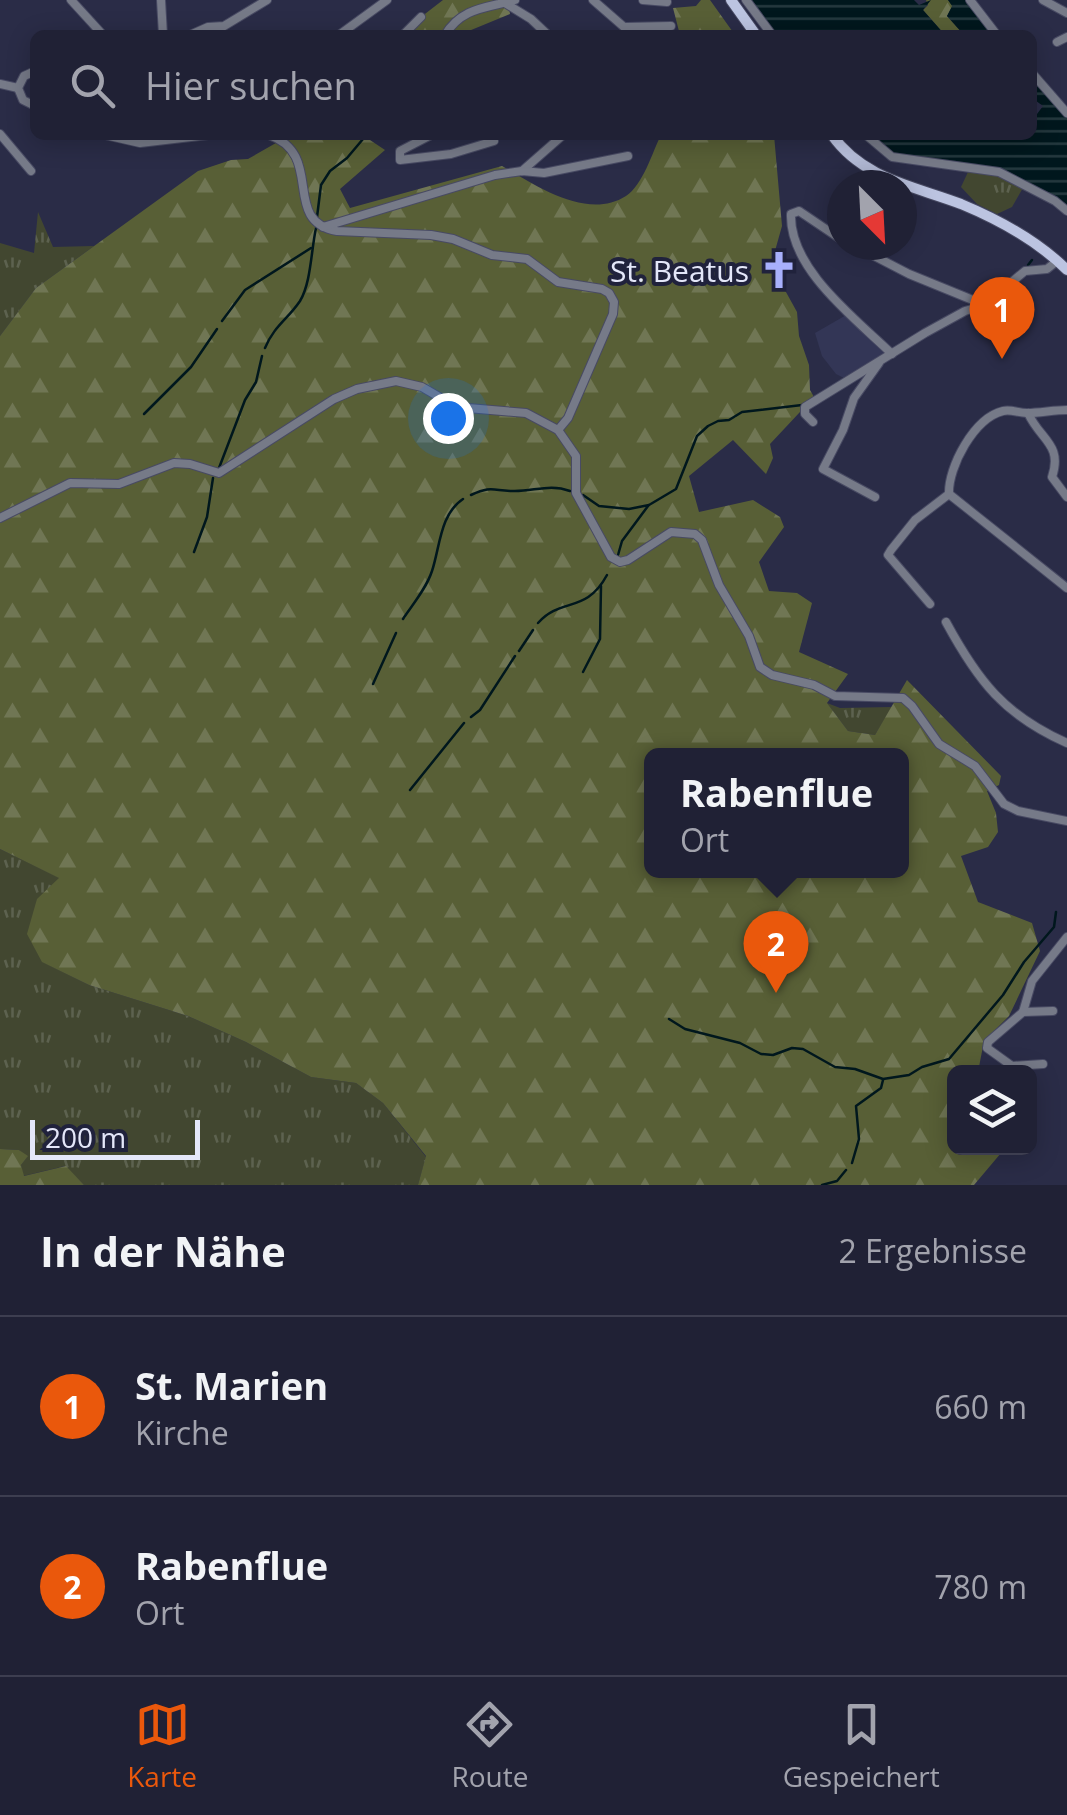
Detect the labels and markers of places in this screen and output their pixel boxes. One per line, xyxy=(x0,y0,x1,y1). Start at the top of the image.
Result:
church icon: St. Beatus xyxy=(758,249,800,291)
place label: St. Beatus xyxy=(610,250,749,291)
pin: 1 xyxy=(970,276,1034,359)
pin: 2 xyxy=(744,910,808,993)

